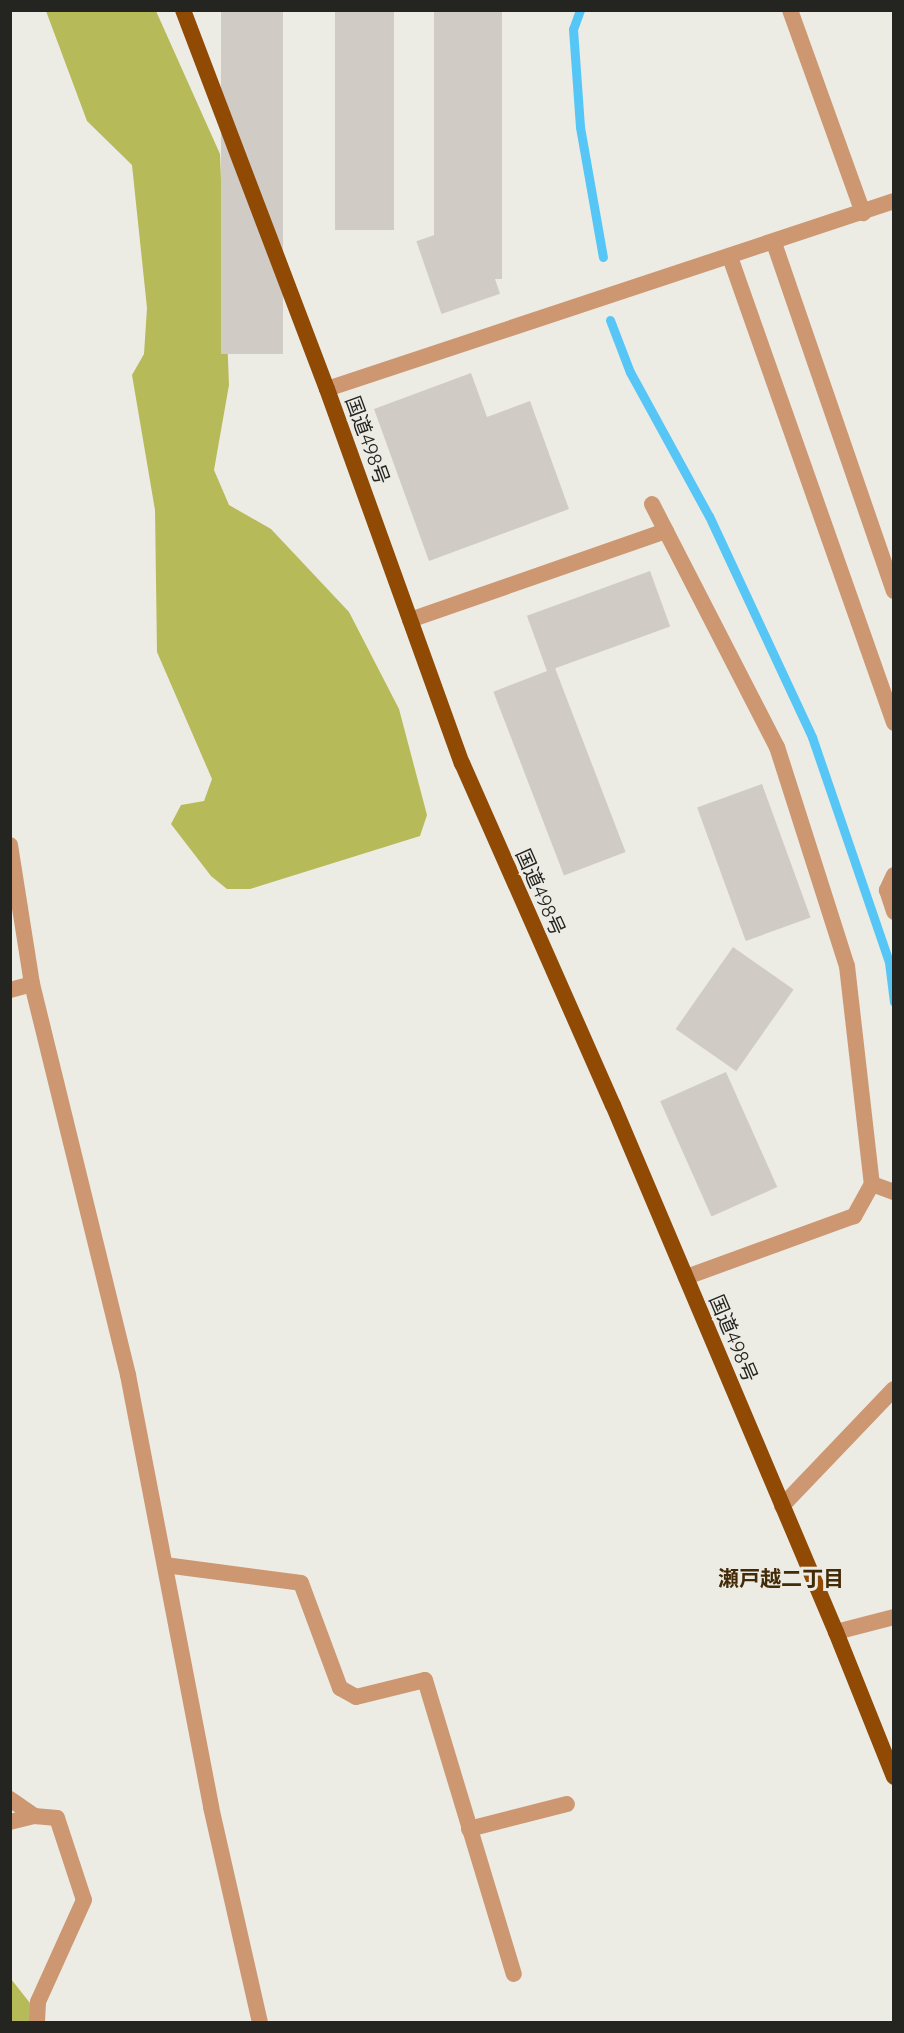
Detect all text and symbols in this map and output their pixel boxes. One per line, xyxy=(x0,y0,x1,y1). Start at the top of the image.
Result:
street label: 国道498号 xyxy=(341,393,395,487)
street label: 国道498号 xyxy=(511,845,571,939)
street label: 国道498号 xyxy=(705,1291,763,1385)
district label: 瀬戸越二丁目 xyxy=(718,1565,844,1591)

